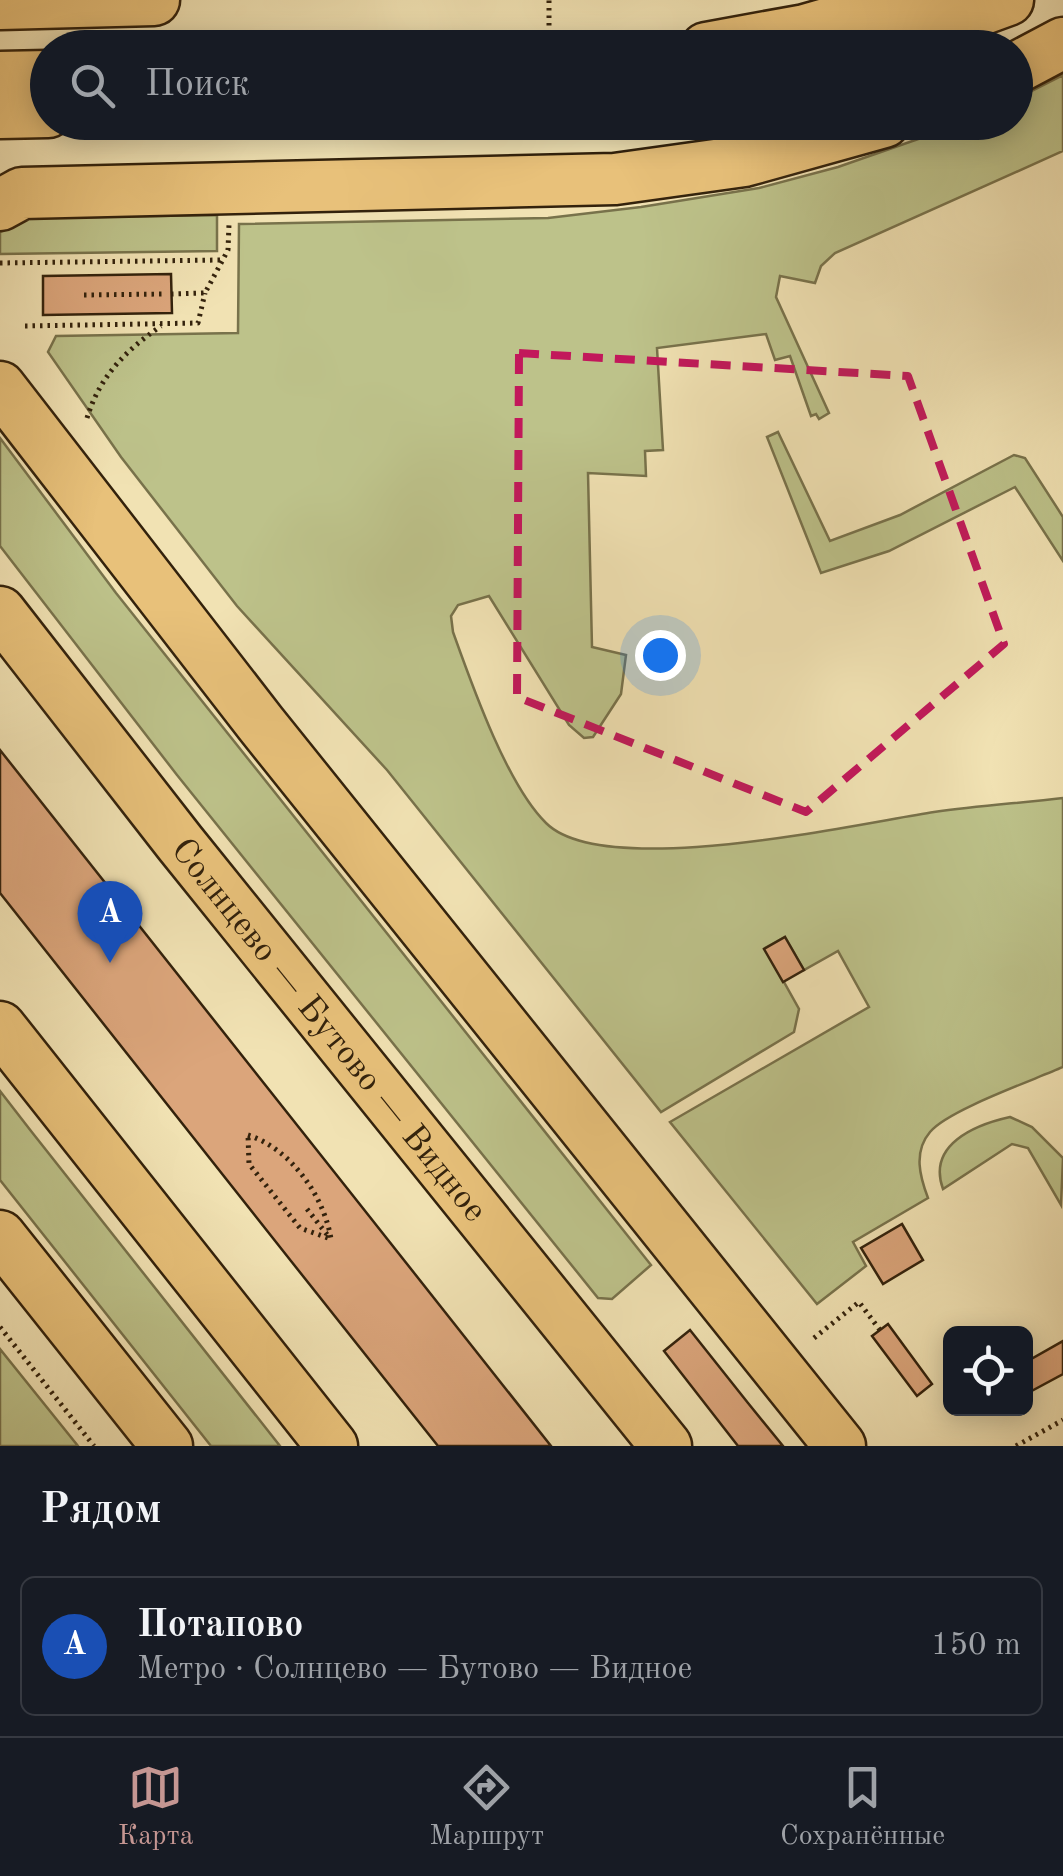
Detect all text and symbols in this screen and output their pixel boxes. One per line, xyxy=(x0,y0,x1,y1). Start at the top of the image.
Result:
search box xyxy=(30,30,1033,140)
icon: search xyxy=(65,58,120,113)
text: Поиск xyxy=(145,66,250,104)
your location xyxy=(635,630,686,681)
street label: Солнцево — Бутово — Видное xyxy=(164,833,493,1229)
pin: A xyxy=(78,880,142,963)
map controls xyxy=(943,1326,1033,1416)
button: locate xyxy=(943,1326,1033,1416)
text: Рядом xyxy=(40,1490,162,1532)
text: Потапово xyxy=(137,1607,304,1645)
text: A xyxy=(62,1630,87,1662)
text: 150 m xyxy=(931,1630,1021,1662)
text: Метро · Солнцево — Бутово — Видное xyxy=(137,1654,692,1686)
tab: Карта xyxy=(118,1760,194,1855)
tab: Маршрут xyxy=(429,1760,544,1855)
tab: Сохранённые xyxy=(780,1760,945,1855)

